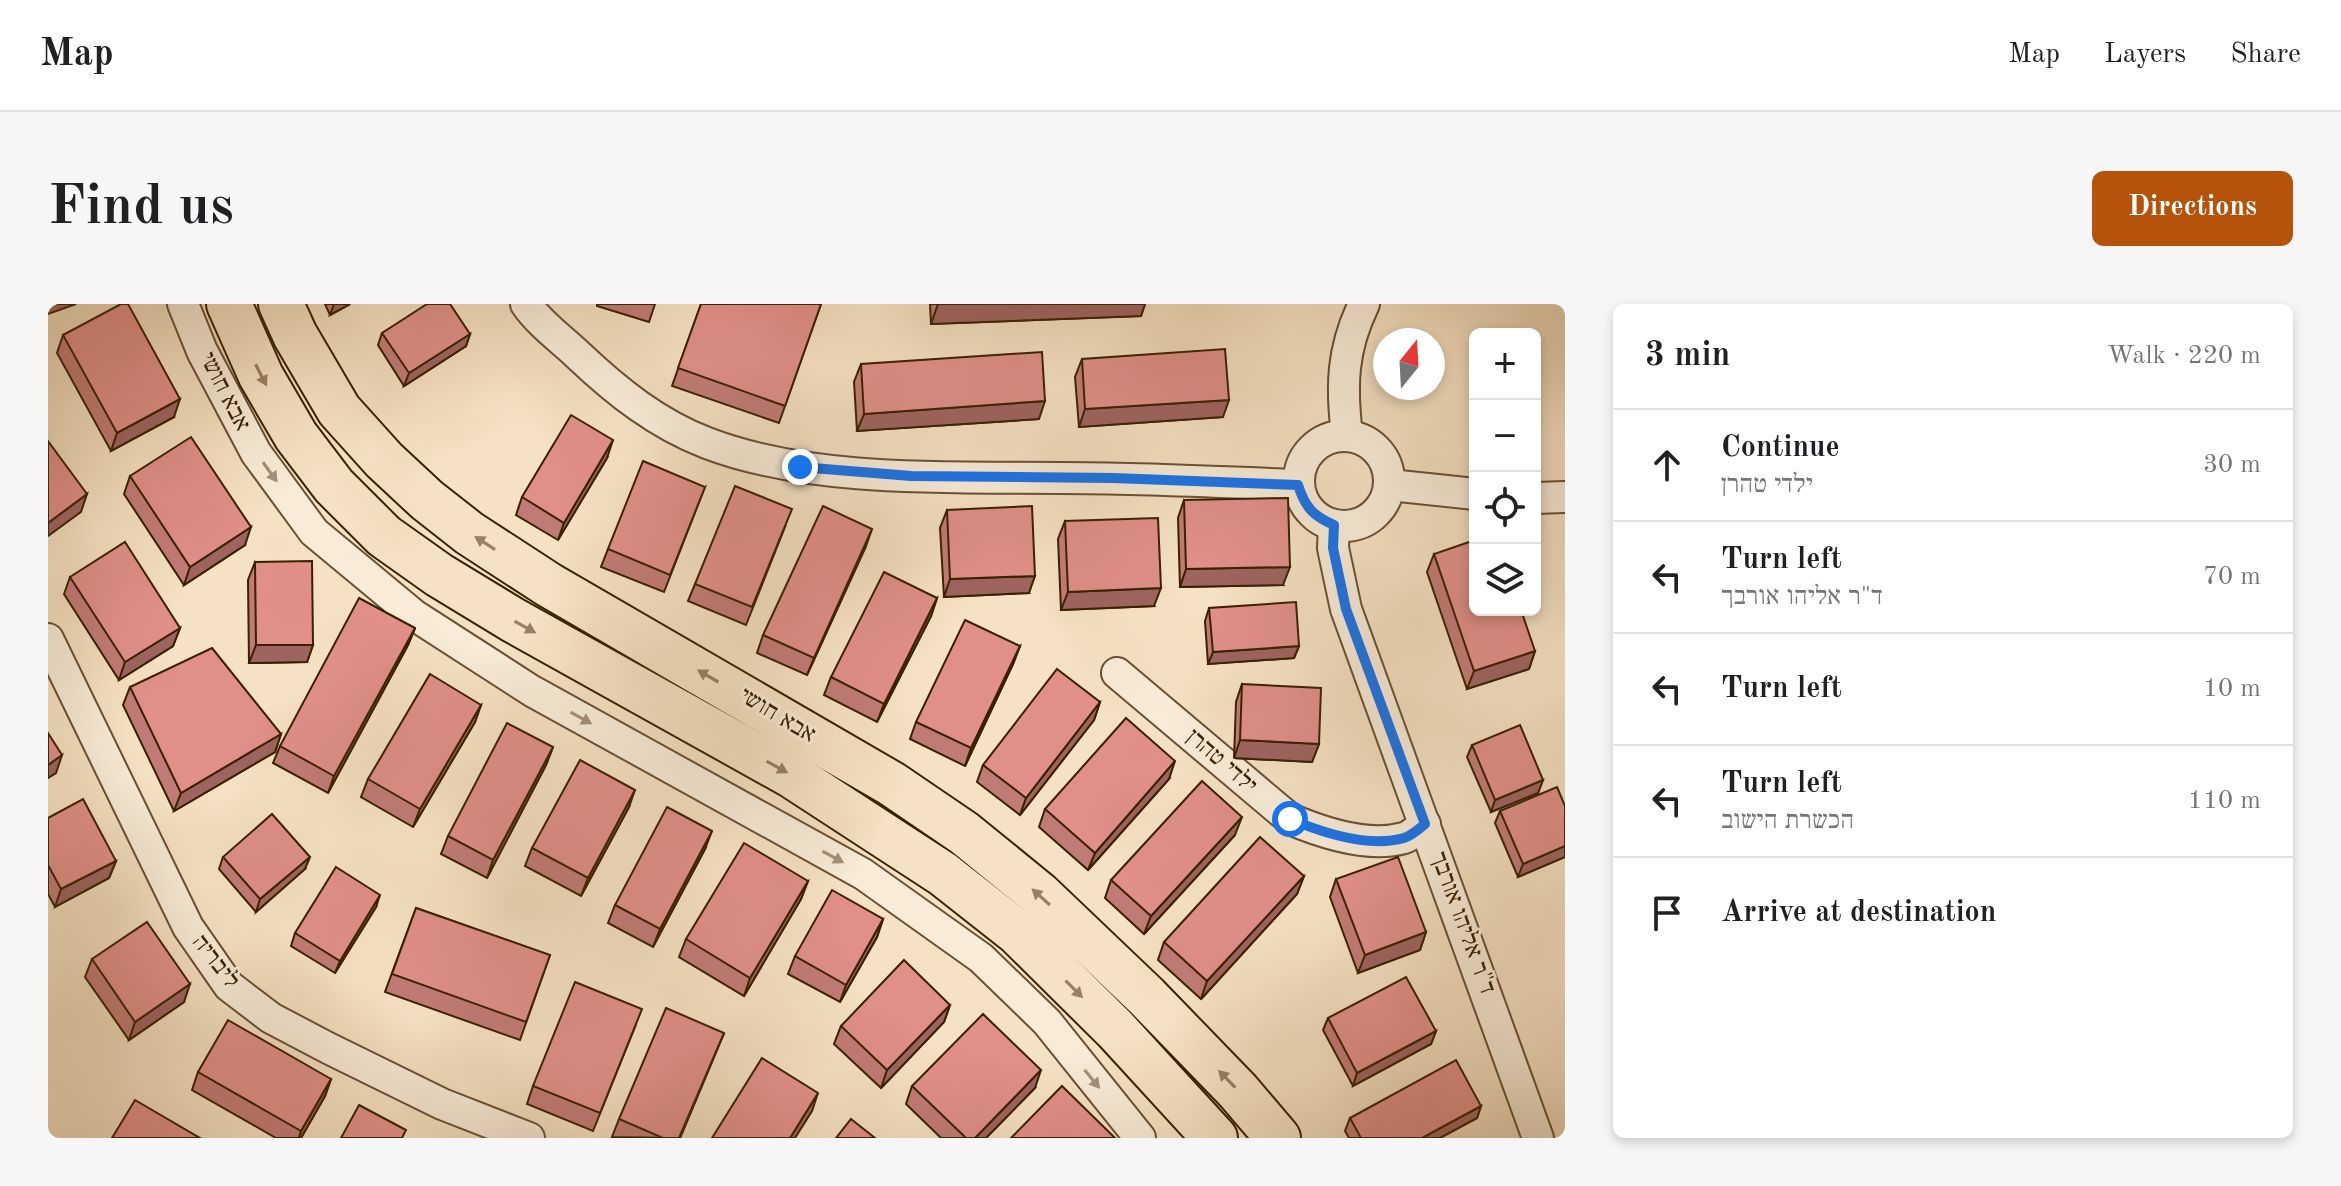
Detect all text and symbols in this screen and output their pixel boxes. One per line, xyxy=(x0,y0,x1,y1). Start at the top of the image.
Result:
text: Map xyxy=(40,36,114,74)
text: Map xyxy=(2008,41,2060,69)
text: Layers xyxy=(2104,41,2186,69)
text: Share xyxy=(2230,41,2301,69)
button: Directions xyxy=(2092,171,2293,246)
text: Find us xyxy=(48,180,234,236)
north arrow xyxy=(1373,328,1445,400)
map controls xyxy=(1469,328,1541,616)
button: + xyxy=(1469,328,1541,400)
text: 3 min xyxy=(1645,339,1730,373)
text: Walk · 220 m xyxy=(2107,343,2261,369)
street label: אבא חושי xyxy=(194,349,254,435)
one-way arrow xyxy=(255,363,268,386)
button: − xyxy=(1469,400,1541,472)
text: Continue xyxy=(1721,433,1840,463)
icon: ahead xyxy=(1645,443,1689,487)
route end xyxy=(782,449,818,485)
text: 30 m xyxy=(2203,452,2261,478)
one-way arrow xyxy=(262,462,277,483)
button: locate xyxy=(1469,472,1541,544)
text: ילדי טהרן xyxy=(1721,472,1813,498)
one-way arrow xyxy=(474,537,496,551)
button: layers xyxy=(1469,544,1541,616)
text: Turn left xyxy=(1721,545,1842,575)
icon: left xyxy=(1645,555,1689,599)
text: 70 m xyxy=(2203,564,2261,590)
text: ד"ר אליהו אורבך xyxy=(1721,584,1883,610)
one-way arrow xyxy=(514,620,537,634)
icon: left xyxy=(1645,667,1689,711)
one-way arrow xyxy=(697,669,720,683)
text: Turn left xyxy=(1721,674,1842,704)
text: 10 m xyxy=(2203,676,2261,702)
street label: אבא חושי xyxy=(735,684,819,748)
one-way arrow xyxy=(570,710,592,724)
street label: ילדי טהרן xyxy=(1181,724,1262,799)
one-way arrow xyxy=(766,760,788,774)
text: Turn left xyxy=(1721,769,1842,799)
icon: left xyxy=(1645,779,1689,823)
text: 110 m xyxy=(2188,788,2261,814)
route start xyxy=(1272,801,1308,837)
text: הכשרת הישוב xyxy=(1721,808,1854,834)
street label: ד"ר אליהו אורבך xyxy=(1425,848,1501,997)
one-way arrow xyxy=(822,850,844,864)
one-way arrow xyxy=(1032,888,1051,906)
icon: arrive xyxy=(1645,891,1689,935)
text: Arrive at destination xyxy=(1721,898,1996,928)
street label: ליבריה xyxy=(187,930,245,993)
one-way arrow xyxy=(1064,979,1083,997)
one-way arrow xyxy=(1083,1069,1100,1089)
one-way arrow xyxy=(1218,1070,1236,1089)

